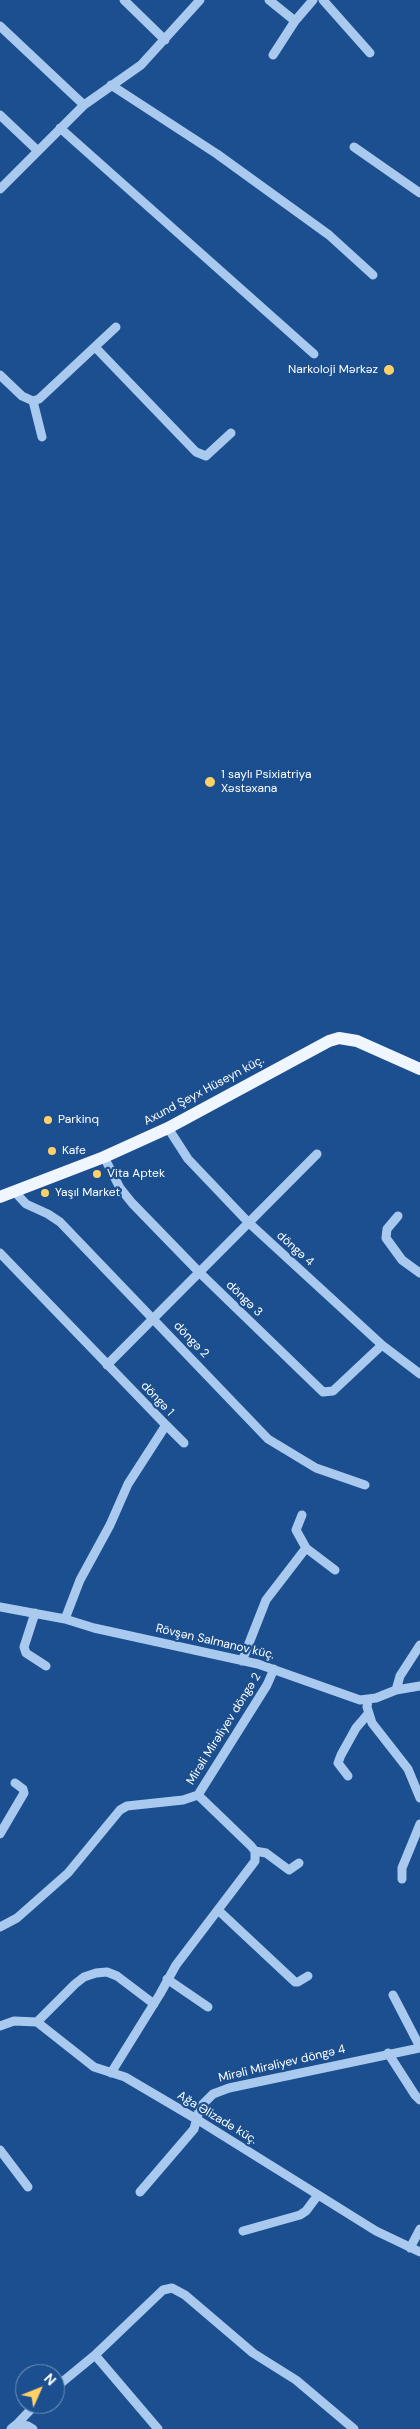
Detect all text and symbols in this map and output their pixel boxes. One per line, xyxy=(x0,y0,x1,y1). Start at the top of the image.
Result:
place label: Narkoloji Mərkəz xyxy=(288,363,378,377)
marker: Narkoloji Mərkəz xyxy=(382,363,396,377)
place label: 1 saylı Psixiatriya Xəstəxana xyxy=(221,768,311,796)
marker: 1 saylı Psixiatriya Xəstəxana xyxy=(203,775,217,789)
street label: Axund Şeyx Hüseyn küç. xyxy=(141,1053,267,1129)
place label: Parkinq xyxy=(58,1113,99,1127)
marker: Parkinq xyxy=(42,1114,54,1126)
place label: Kafe xyxy=(62,1144,86,1158)
marker: Kafe xyxy=(46,1145,58,1157)
place label: Vita Aptek xyxy=(107,1167,165,1181)
marker: Vita Aptek xyxy=(91,1168,103,1180)
place label: Yaşıl Market xyxy=(55,1186,120,1200)
marker: Yaşıl Market xyxy=(39,1187,51,1199)
street label: döngə 4 xyxy=(273,1229,317,1269)
street label: döngə 3 xyxy=(223,1278,265,1320)
street label: döngə 2 xyxy=(170,1319,212,1361)
street label: döngə 1 xyxy=(138,1379,176,1419)
street label: Rövşən Salmanov küç. xyxy=(154,1621,276,1663)
street label: Mirəli Mirəliyev döngə 2 xyxy=(184,1670,264,1788)
street label: Mirəli Mirəliyev döngə 4 xyxy=(217,2042,347,2086)
street label: Ağa Əlizadə küç. xyxy=(174,2089,260,2147)
north arrow xyxy=(15,2364,65,2414)
text: N xyxy=(40,2369,60,2389)

